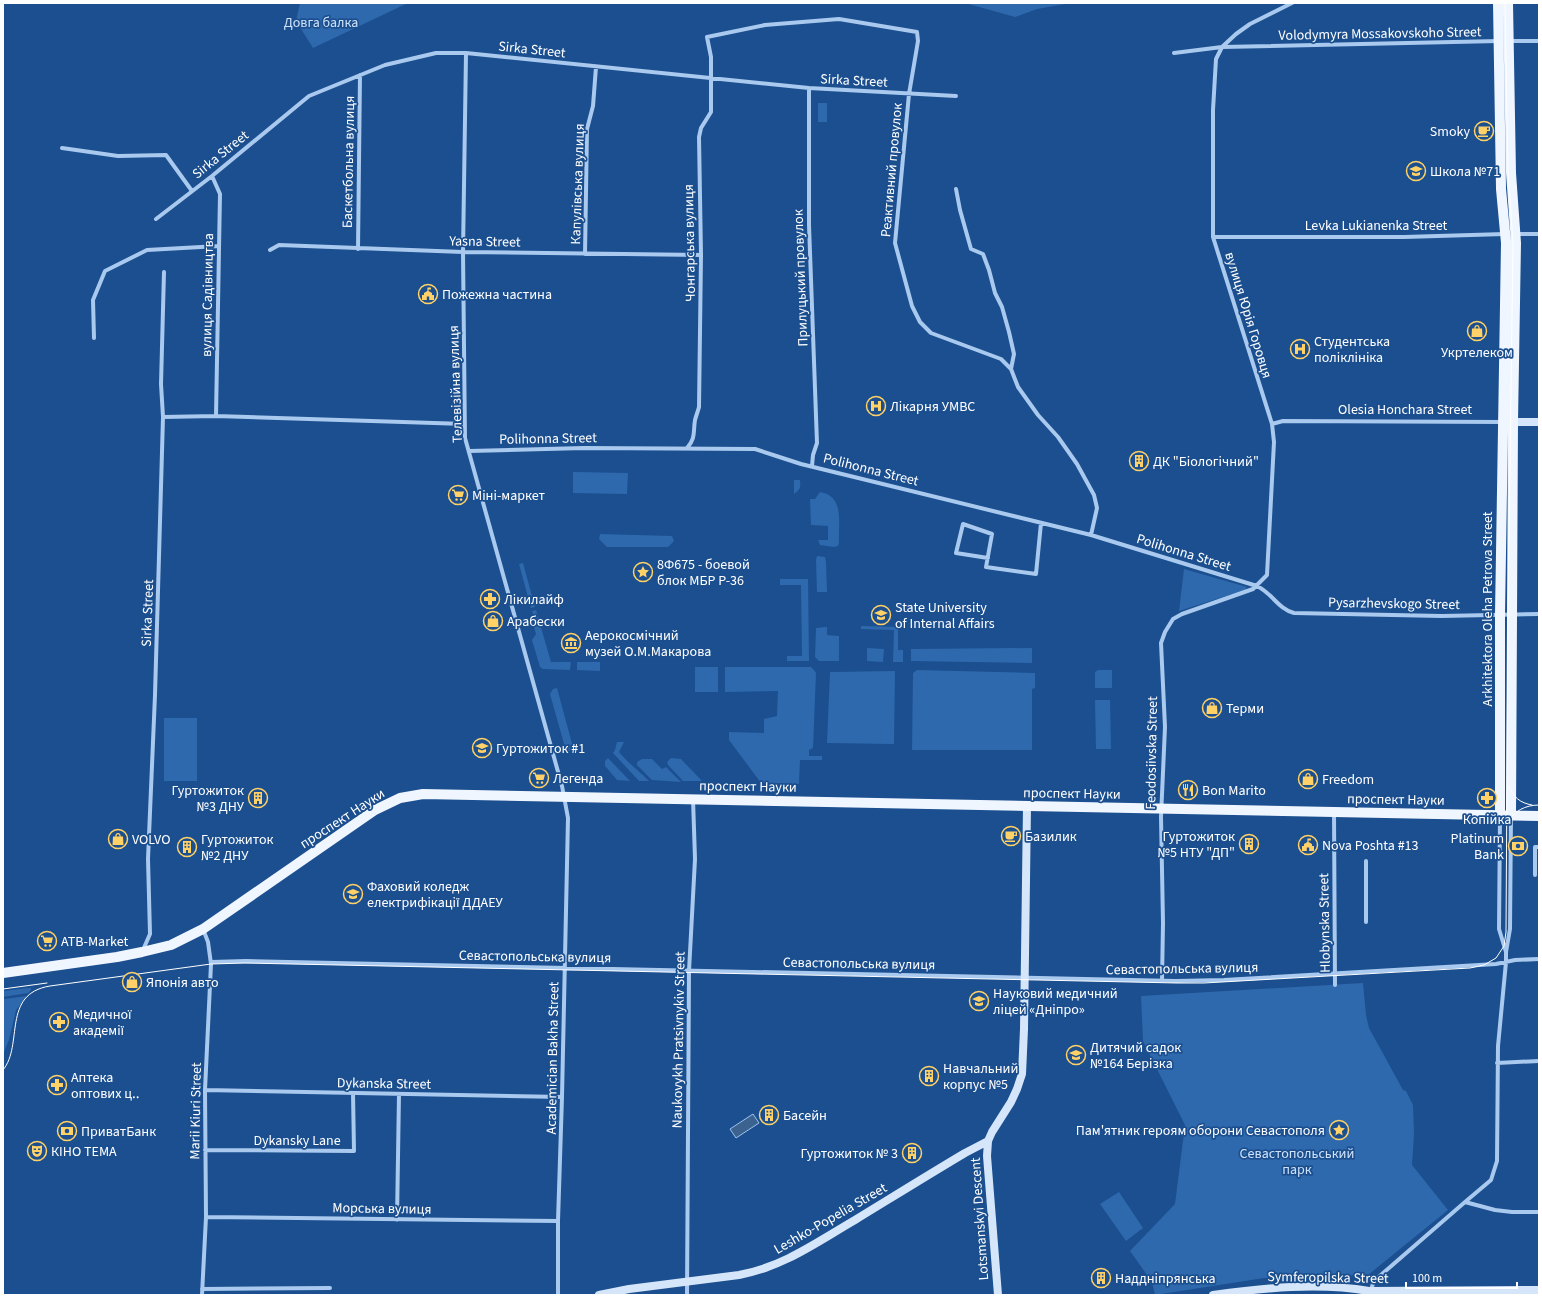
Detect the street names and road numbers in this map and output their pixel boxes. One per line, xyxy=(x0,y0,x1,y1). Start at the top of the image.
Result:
street label: Volodymyra Mossakovskoho Street xyxy=(1278,22,1482,46)
street label: Sirka Street xyxy=(497,37,567,63)
street label: Sirka Street xyxy=(820,69,888,93)
street label: Баскетбольна вулиця xyxy=(338,96,360,228)
street label: Реактивний провулок xyxy=(876,102,908,238)
street label: Капулівська вулиця xyxy=(566,123,590,245)
street label: Sirka Street xyxy=(188,126,253,184)
street label: Чонгарська вулиця xyxy=(679,184,701,302)
street label: Прилуцький провулок xyxy=(789,209,813,347)
street label: Levka Lukianenka Street xyxy=(1305,216,1448,236)
street label: Yasna Street xyxy=(448,231,521,253)
street label: вулиця Садівництва xyxy=(197,233,219,357)
street label: вулиця Юрія Горовця xyxy=(1219,250,1277,381)
street label: Телевізійна вулиця xyxy=(444,325,468,443)
street label: Olesia Honchara Street xyxy=(1338,400,1472,420)
street label: Polihonna Street xyxy=(499,428,597,450)
street label: Polihonna Street xyxy=(821,448,921,492)
street label: Arkhitektora Oleha Petrova Street xyxy=(1478,511,1498,706)
street label: Polihonna Street xyxy=(1134,529,1234,577)
street label: Sirka Street xyxy=(137,579,159,647)
street label: Pysarzhevskogo Street xyxy=(1328,593,1460,615)
street label: Feodosiivska Street xyxy=(1141,696,1163,810)
street label: проспект Науки xyxy=(699,776,797,798)
street label: проспект Науки xyxy=(1023,783,1121,805)
street label: проспект Науки xyxy=(296,784,389,854)
street label: проспект Науки xyxy=(1347,789,1445,811)
street label: Hlobynska Street xyxy=(1314,873,1336,973)
street label: Севастопольська вулиця xyxy=(459,946,611,968)
street label: Naukovykh Pratsivnykiv Street xyxy=(667,951,691,1129)
street label: Севастопольська вулиця xyxy=(783,953,935,975)
street label: Севастопольська вулиця xyxy=(1106,958,1258,980)
street label: Academician Bakha Street xyxy=(542,981,564,1135)
street label: Marii Kiuri Street xyxy=(185,1062,207,1160)
street label: Dykanska Street xyxy=(337,1073,432,1095)
street label: Dykansky Lane xyxy=(253,1131,341,1151)
street label: Lotsmanskyi Descent xyxy=(966,1157,994,1281)
street label: Leshko-Popelia Street xyxy=(770,1178,891,1259)
street label: Морська вулиця xyxy=(332,1198,432,1220)
street label: Symferopilska Street xyxy=(1267,1267,1389,1289)

